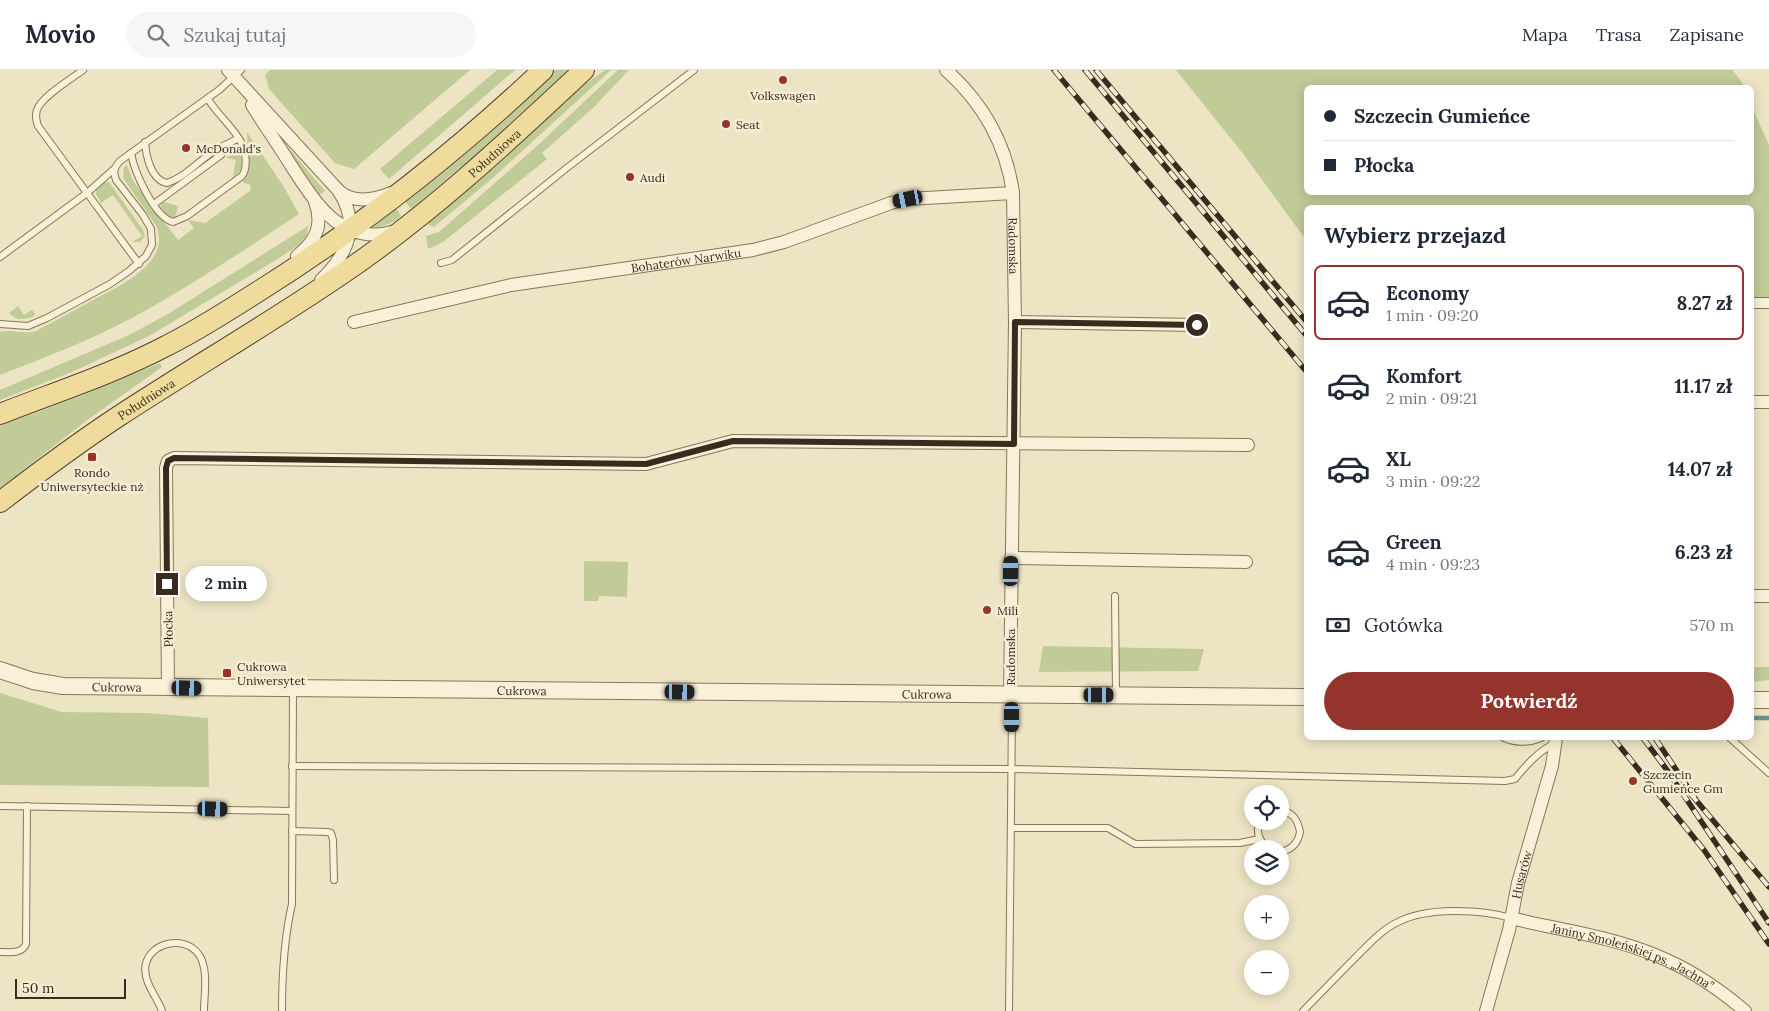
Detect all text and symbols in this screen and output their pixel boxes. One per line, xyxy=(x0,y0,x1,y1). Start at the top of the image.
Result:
search box xyxy=(126,12,476,57)
text: Movio xyxy=(25,19,96,50)
icon: search xyxy=(144,21,172,49)
text: Szukaj tutaj xyxy=(184,23,286,47)
text: Mapa xyxy=(1522,23,1568,46)
text: Trasa xyxy=(1596,23,1642,46)
text: Zapisane xyxy=(1670,23,1744,46)
marker: Volkswagen xyxy=(777,74,789,86)
place label: Volkswagen xyxy=(749,88,816,103)
text: Szczecin Gumieńce xyxy=(1354,104,1530,128)
place label: Seat xyxy=(736,117,760,132)
marker: Seat xyxy=(720,118,732,130)
street label: Południowa xyxy=(465,125,524,180)
place label: McDonald's xyxy=(196,141,261,156)
marker: McDonald's xyxy=(180,142,192,154)
text: Płocka xyxy=(1354,153,1414,177)
place label: Audi xyxy=(639,170,665,185)
marker: Audi xyxy=(624,171,636,183)
car xyxy=(891,189,924,209)
street label: Radomska xyxy=(1006,217,1022,274)
text: Wybierz przejazd xyxy=(1324,221,1506,249)
street label: Bohaterów Narwiku xyxy=(630,244,742,275)
icon: car xyxy=(1326,280,1371,325)
text: Economy xyxy=(1386,281,1469,305)
text: 8.27 zł xyxy=(1677,291,1732,315)
text: 1 min · 09:20 xyxy=(1386,305,1479,325)
route start xyxy=(1186,314,1208,336)
icon: car xyxy=(1326,363,1371,408)
text: Komfort xyxy=(1386,364,1462,388)
text: 11.17 zł xyxy=(1674,374,1732,398)
street label: Południowa xyxy=(114,375,178,423)
text: 2 min · 09:21 xyxy=(1386,388,1477,408)
icon: car xyxy=(1326,446,1371,491)
text: XL xyxy=(1386,447,1411,471)
marker: Rondo Uniwersyteckie nż xyxy=(86,451,98,463)
text: 14.07 zł xyxy=(1668,457,1732,481)
place label: Rondo Uniwersyteckie nż xyxy=(40,465,144,494)
text: 3 min · 09:22 xyxy=(1386,471,1480,491)
icon: car xyxy=(1326,529,1371,574)
text: Green xyxy=(1386,530,1442,554)
text: 6.23 zł xyxy=(1675,540,1732,564)
text: 4 min · 09:23 xyxy=(1386,554,1480,574)
car xyxy=(1003,556,1018,586)
callout: 2 min xyxy=(184,566,267,602)
route end xyxy=(156,573,178,595)
text: 2 min xyxy=(205,573,247,593)
place label: Mili xyxy=(997,603,1018,618)
marker: Mili xyxy=(981,604,993,616)
street label: Płocka xyxy=(160,610,176,648)
icon: cash xyxy=(1324,611,1352,639)
text: Gotówka xyxy=(1364,613,1443,637)
text: 570 m xyxy=(1689,615,1734,635)
street label: Radomska xyxy=(1003,629,1018,685)
place label: Cukrowa Uniwersytet xyxy=(237,659,306,688)
marker: Cukrowa Uniwersytet xyxy=(221,667,233,679)
button: Potwierdź xyxy=(1324,672,1734,730)
street label: Cukrowa xyxy=(92,679,142,694)
car xyxy=(171,680,202,696)
street label: Cukrowa xyxy=(497,682,547,698)
car xyxy=(664,684,695,700)
street label: Cukrowa xyxy=(902,686,952,701)
car xyxy=(1084,688,1114,703)
car xyxy=(1004,702,1019,732)
place label: Szczecin Gumieńce Gm xyxy=(1643,767,1723,796)
marker: Szczecin Gumieńce Gm xyxy=(1627,775,1639,787)
map controls xyxy=(1244,785,1289,995)
button: locate xyxy=(1244,785,1289,830)
car xyxy=(197,801,228,817)
button: layers xyxy=(1244,840,1289,885)
street label: Husarów xyxy=(1508,848,1535,900)
button: + xyxy=(1244,895,1289,940)
street label: Janiny Smoleńskiej ps. „Jachna” xyxy=(1549,919,1717,992)
button: − xyxy=(1244,950,1289,995)
scale bar xyxy=(15,976,126,999)
text: 50 m xyxy=(22,979,55,997)

